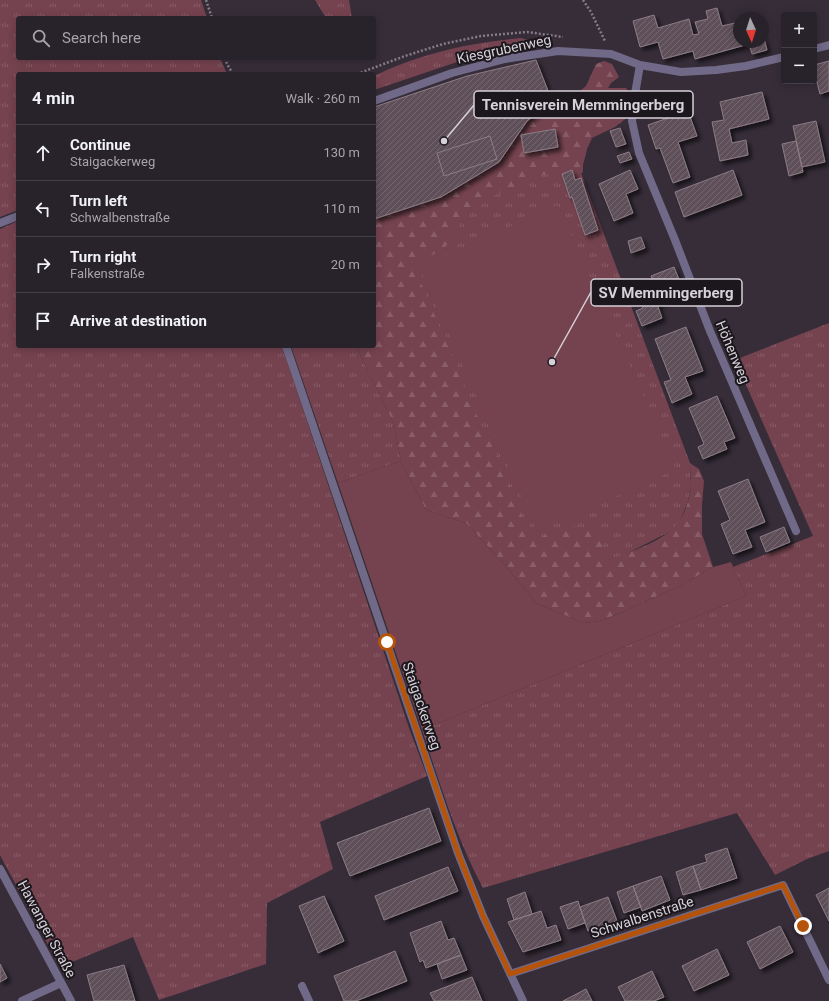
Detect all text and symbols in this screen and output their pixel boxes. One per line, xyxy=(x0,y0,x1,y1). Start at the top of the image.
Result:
north arrow xyxy=(733,12,769,48)
map controls xyxy=(781,12,817,84)
button: + xyxy=(781,12,817,48)
search box xyxy=(16,16,376,60)
icon: search xyxy=(30,27,52,49)
text: Search here xyxy=(62,29,141,47)
street label: Kiesgrubenweg xyxy=(455,31,553,67)
button: − xyxy=(781,48,817,84)
text: 4 min xyxy=(32,88,75,108)
text: Walk · 260 m xyxy=(285,91,360,106)
callout: Tennisverein Memmingerberg xyxy=(474,91,693,118)
text: Tennisverein Memmingerberg xyxy=(482,96,684,114)
text: Continue xyxy=(70,136,131,154)
icon: ahead xyxy=(32,142,54,164)
text: 130 m xyxy=(323,145,360,160)
text: Staigackerweg xyxy=(70,154,155,169)
text: Turn left xyxy=(70,192,127,210)
icon: left xyxy=(32,198,54,220)
text: 110 m xyxy=(323,201,360,216)
text: Schwalbenstraße xyxy=(70,210,170,225)
text: Turn right xyxy=(70,248,136,266)
icon: right xyxy=(32,254,54,276)
text: 20 m xyxy=(331,257,360,272)
text: Falkenstraße xyxy=(70,266,145,281)
callout: SV Memmingerberg xyxy=(591,279,742,306)
text: SV Memmingerberg xyxy=(599,284,734,302)
icon: arrive xyxy=(32,310,54,332)
text: Arrive at destination xyxy=(70,312,207,330)
street label: Höhenweg xyxy=(713,318,753,386)
route start xyxy=(378,633,396,651)
street label: Staigackerweg xyxy=(399,660,445,752)
street label: Hawanger Straße xyxy=(15,878,79,980)
street label: Schwalbenstraße xyxy=(588,893,696,941)
route end xyxy=(794,917,812,935)

